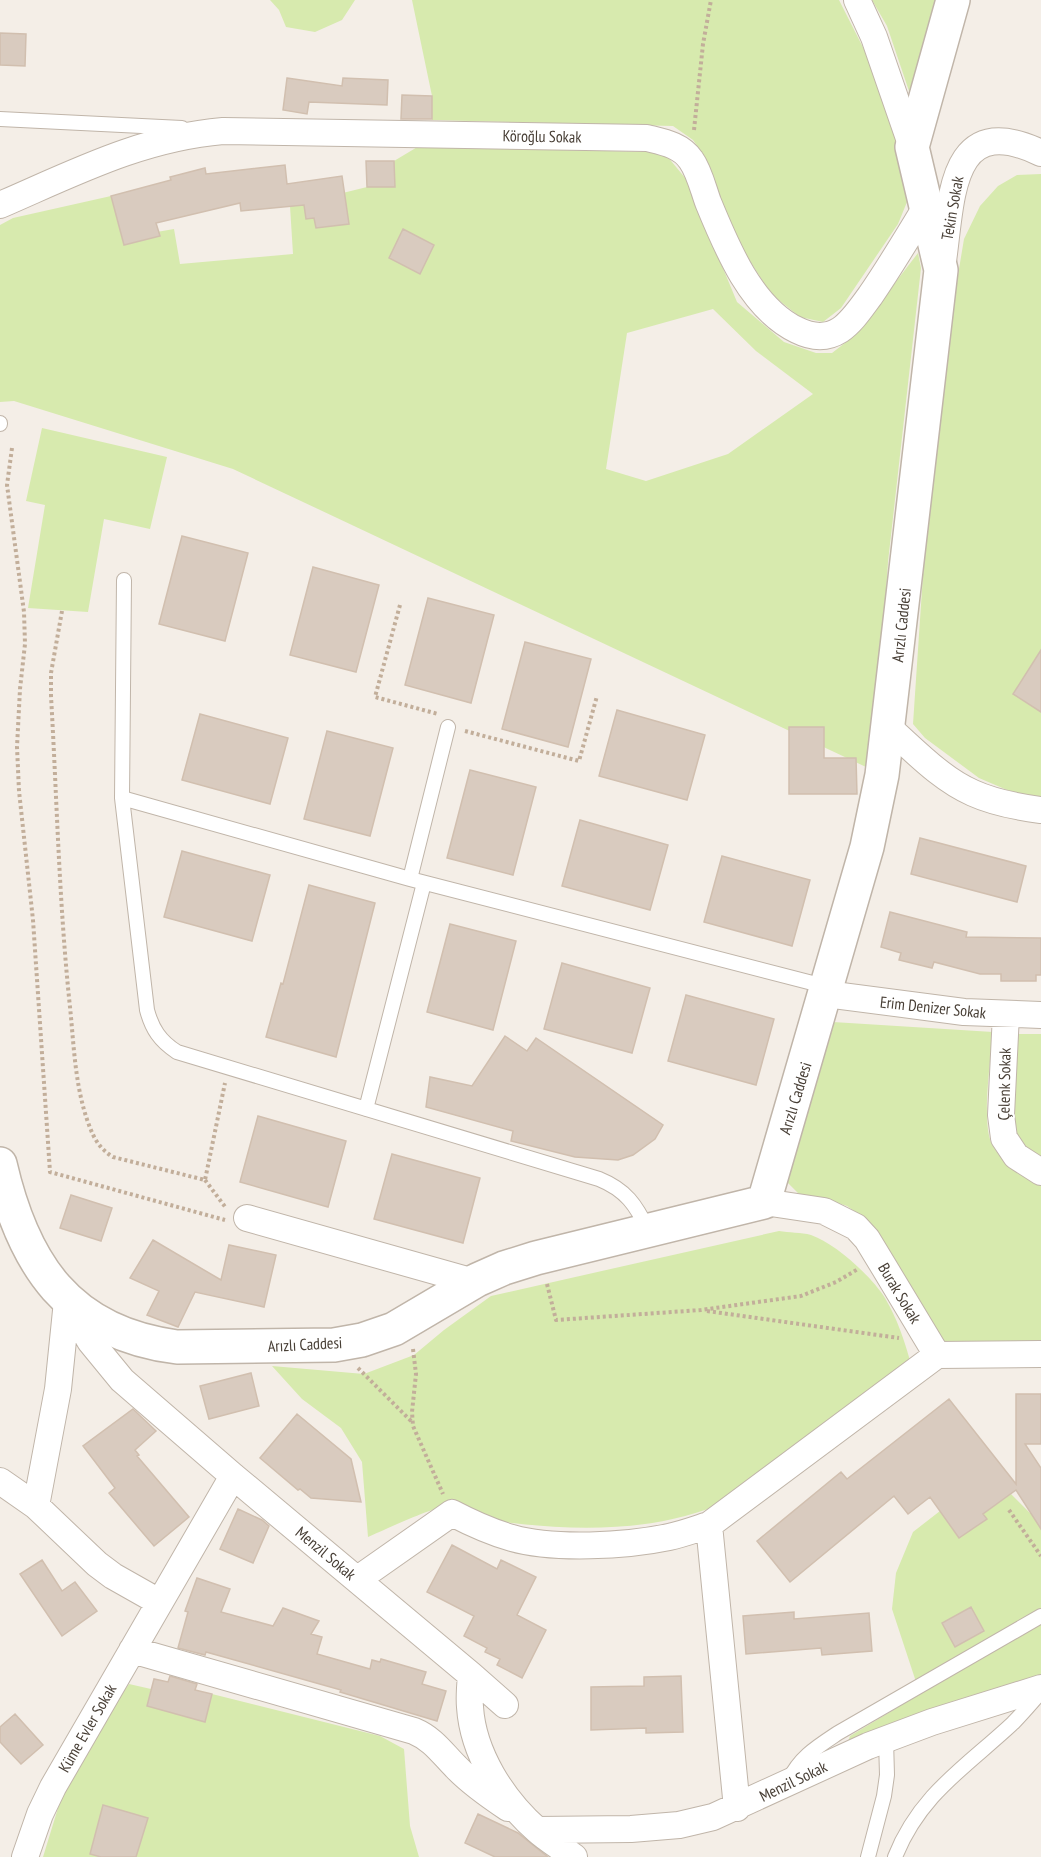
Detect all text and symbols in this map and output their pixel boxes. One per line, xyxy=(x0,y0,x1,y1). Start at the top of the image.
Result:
street label: Köroğlu Sokak xyxy=(502,125,582,147)
street label: Tekin Sokak xyxy=(937,174,968,242)
street label: Arızlı Caddesi xyxy=(887,587,915,663)
street label: Erim Denizer Sokak xyxy=(879,991,988,1023)
street label: Çelenk Sokak xyxy=(993,1047,1015,1120)
street label: Arızlı Caddesi xyxy=(775,1059,815,1137)
street label: Burak Sokak xyxy=(874,1259,926,1328)
street label: Arızlı Caddesi xyxy=(267,1332,343,1356)
street label: Menzil Sokak xyxy=(292,1522,361,1585)
street label: Küme Evler Sokak xyxy=(54,1679,121,1776)
street label: Menzil Sokak xyxy=(756,1756,831,1806)

